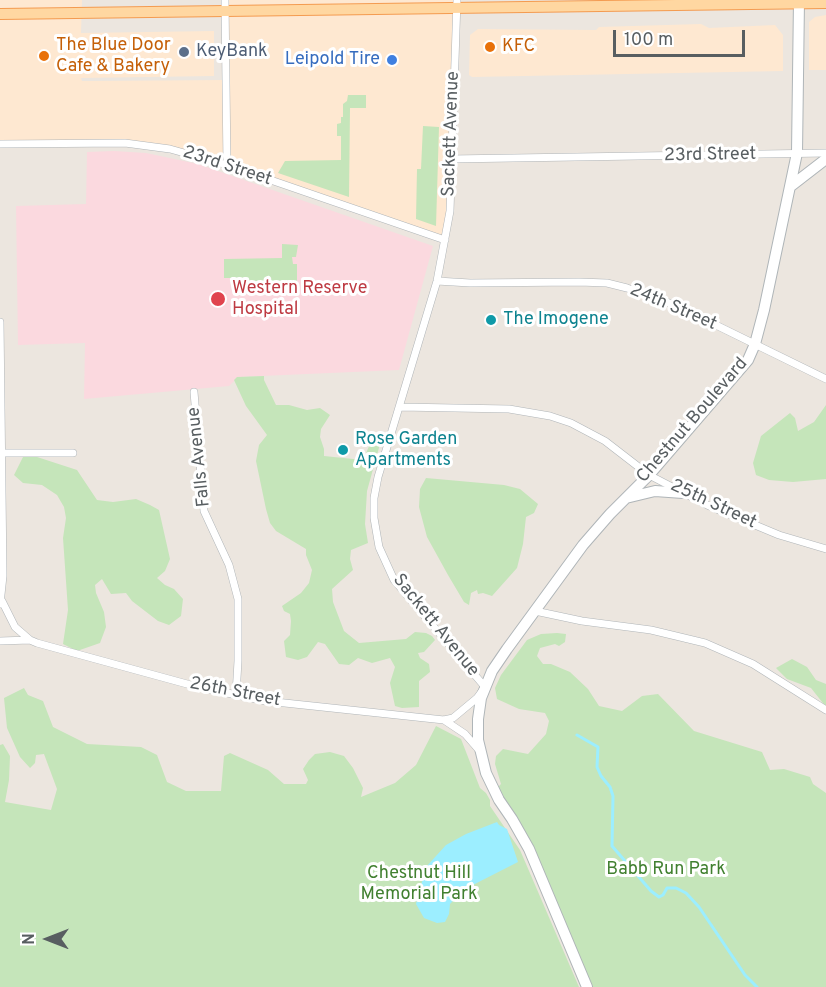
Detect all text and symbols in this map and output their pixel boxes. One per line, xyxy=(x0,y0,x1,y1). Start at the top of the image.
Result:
scale bar xyxy=(616,18,748,56)
text: 100 m xyxy=(624,29,673,52)
place label: The Blue Door Cafe & Bakery xyxy=(56,35,171,78)
place label: KFC xyxy=(502,36,535,58)
marker: KFC xyxy=(483,40,497,54)
place label: KeyBank xyxy=(196,41,268,63)
marker: KeyBank xyxy=(177,45,191,59)
marker: The Blue Door Cafe & Bakery xyxy=(37,49,51,63)
place label: Leipold Tire xyxy=(285,49,380,71)
marker: Leipold Tire xyxy=(385,53,399,67)
street label: Sackett Avenue xyxy=(439,71,465,197)
street label: 23rd Street xyxy=(180,142,274,192)
street label: 23rd Street xyxy=(664,144,756,168)
place label: Western Reserve Hospital xyxy=(232,278,367,320)
street label: 24th Street xyxy=(626,280,720,336)
marker: Western Reserve Hospital xyxy=(209,290,227,308)
place label: The Imogene xyxy=(503,309,609,331)
marker: The Imogene xyxy=(484,313,498,327)
street label: Chestnut Boulevard xyxy=(633,354,753,488)
street label: Falls Avenue xyxy=(184,406,216,508)
place label: Rose Garden Apartments xyxy=(355,429,457,472)
marker: Rose Garden Apartments xyxy=(336,443,350,457)
street label: 25th Street xyxy=(666,476,760,534)
street label: Sackett Avenue xyxy=(387,570,483,682)
street label: 26th Street xyxy=(188,674,282,712)
park label: Babb Run Park xyxy=(606,859,726,881)
park label: Chestnut Hill Memorial Park xyxy=(361,863,477,906)
north arrow xyxy=(18,909,78,969)
text: N xyxy=(20,933,40,945)

